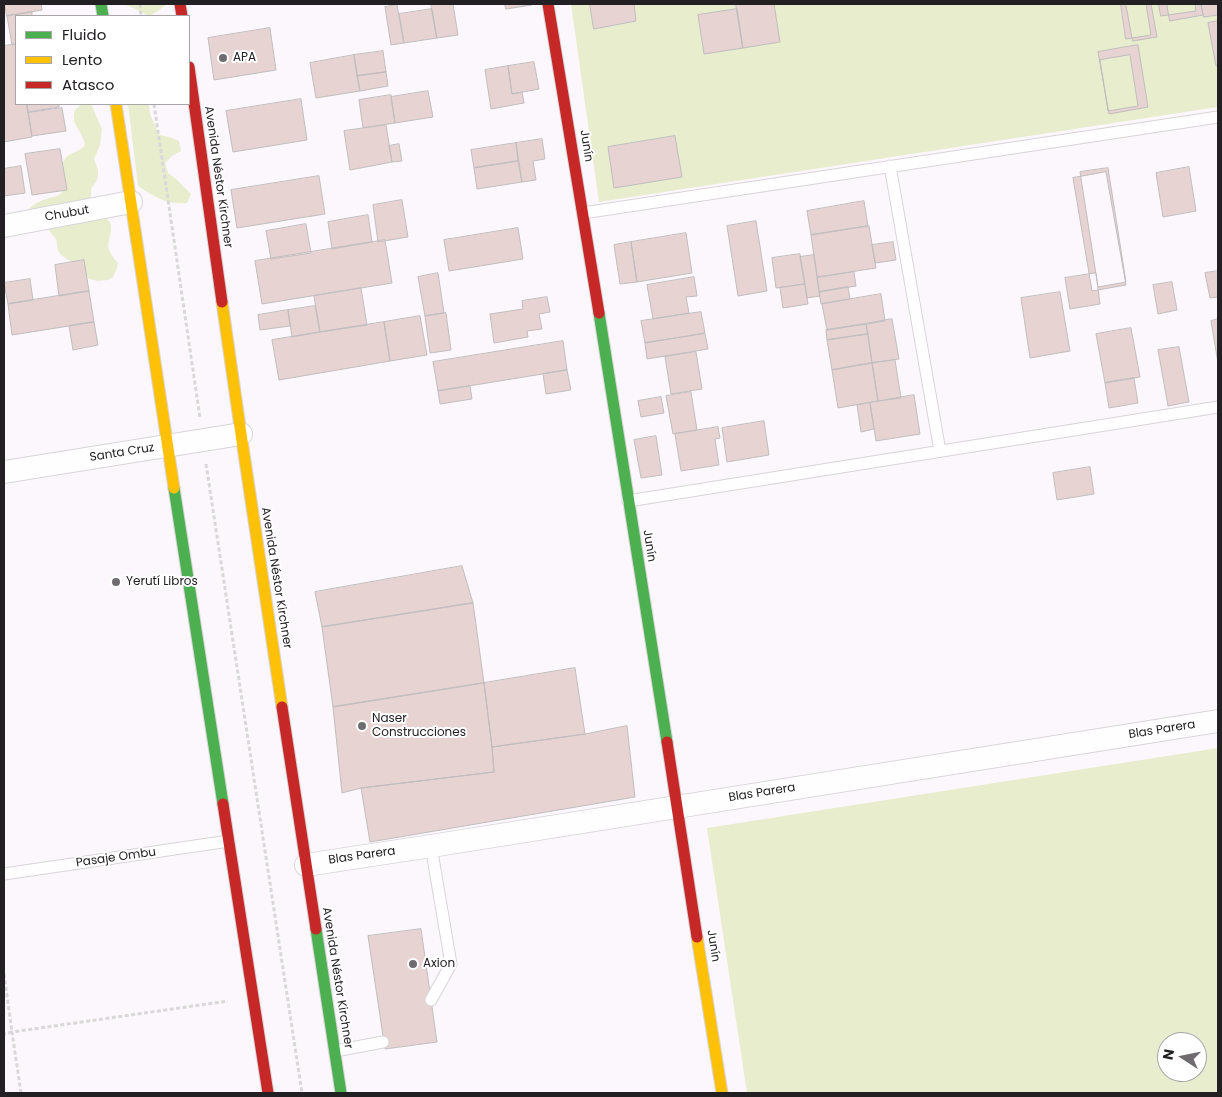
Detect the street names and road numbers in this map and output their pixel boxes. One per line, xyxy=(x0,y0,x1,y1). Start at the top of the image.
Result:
street label: Avenida Néstor Kirchner xyxy=(201,105,235,249)
street label: Junín xyxy=(576,129,596,163)
street label: Chubut xyxy=(44,203,90,225)
street label: Santa Cruz xyxy=(89,441,155,465)
street label: Avenida Néstor Kirchner xyxy=(258,506,294,650)
street label: Junín xyxy=(639,529,659,563)
street label: Blas Parera xyxy=(1128,718,1196,742)
street label: Blas Parera xyxy=(728,781,796,805)
street label: Blas Parera xyxy=(328,844,396,868)
street label: Pasaje Ombu xyxy=(75,845,157,871)
street label: Avenida Néstor Kirchner xyxy=(319,906,355,1050)
street label: Junín xyxy=(703,929,723,963)

